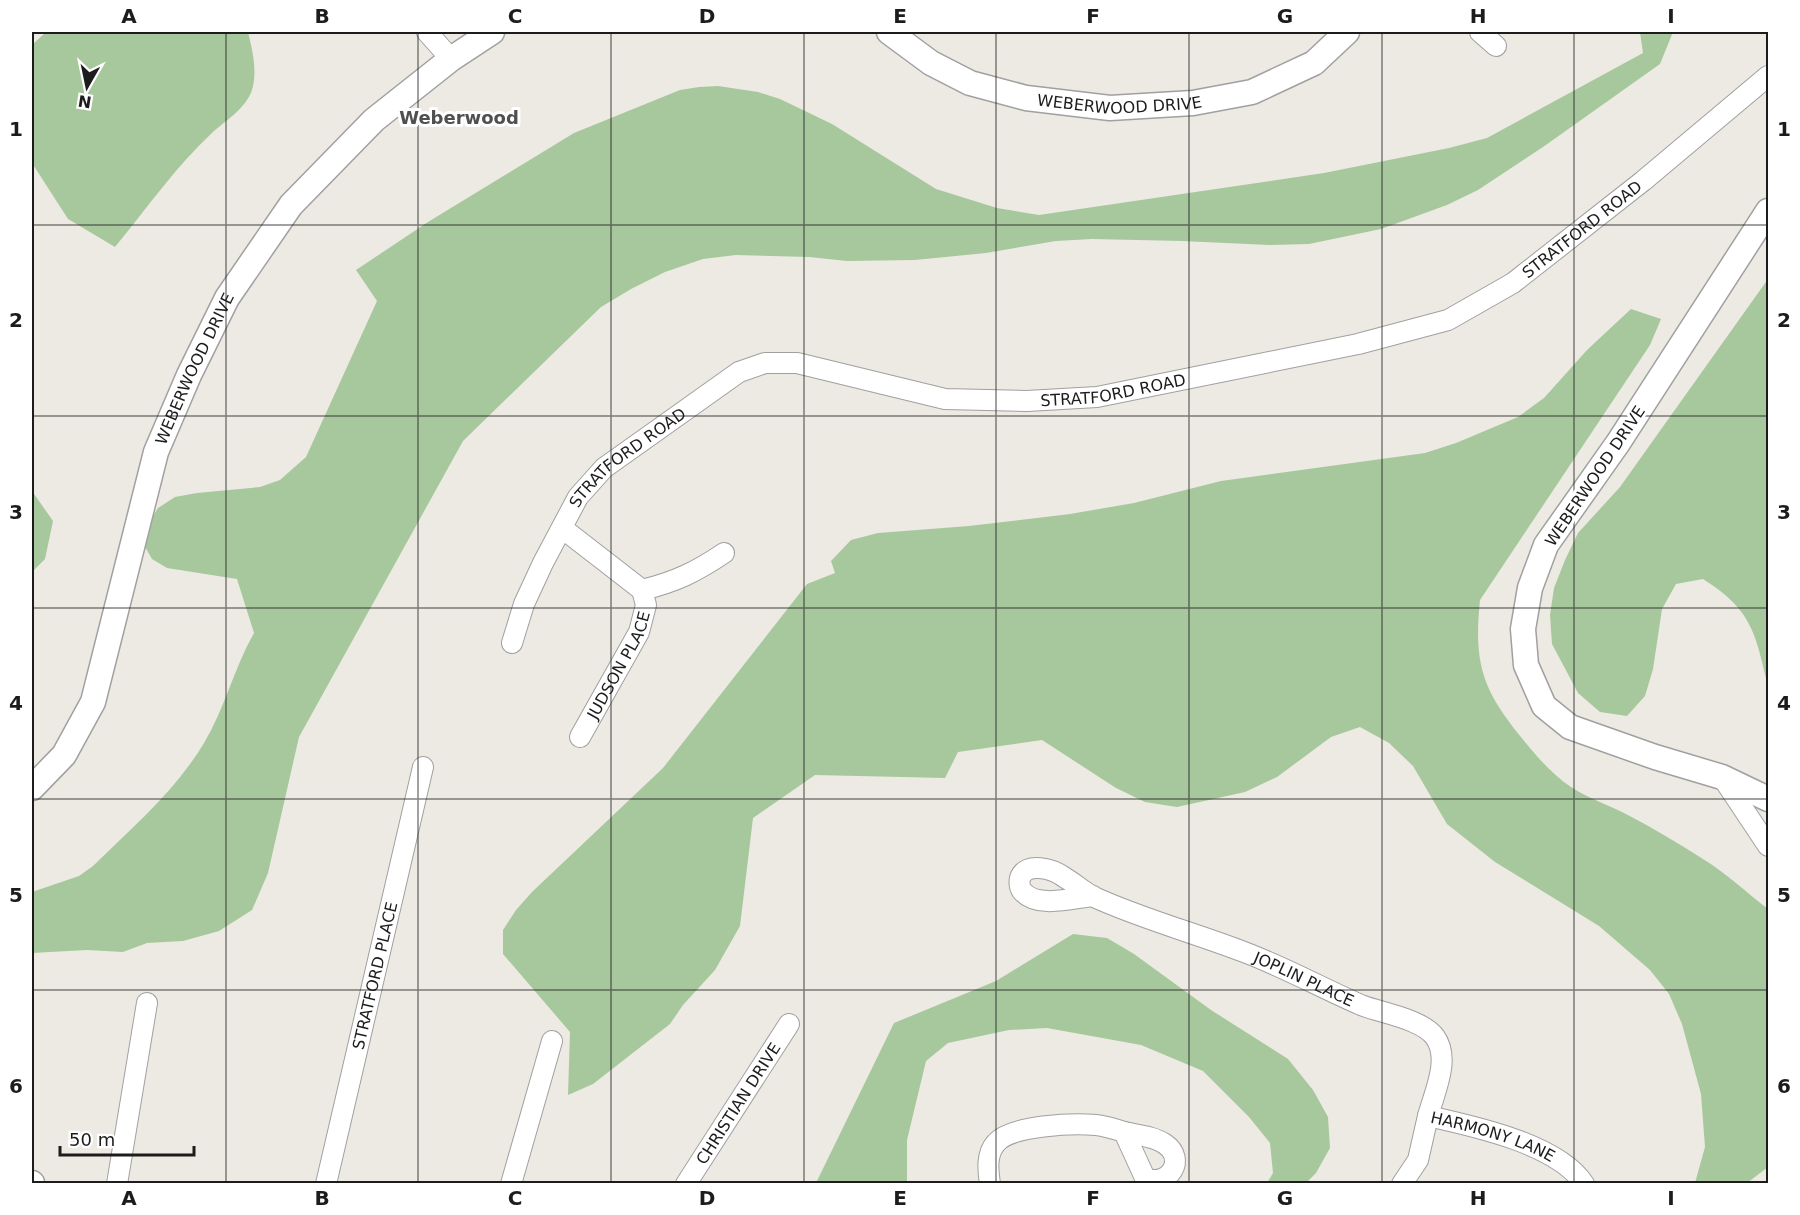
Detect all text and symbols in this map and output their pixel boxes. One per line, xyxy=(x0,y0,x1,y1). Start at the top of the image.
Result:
text: A xyxy=(121,4,137,28)
text: B xyxy=(314,4,330,28)
text: C xyxy=(508,4,522,28)
text: D xyxy=(699,4,715,28)
text: E xyxy=(893,4,907,28)
text: F xyxy=(1086,4,1100,28)
text: G xyxy=(1277,4,1293,28)
text: H xyxy=(1470,4,1486,28)
text: I xyxy=(1667,4,1675,28)
north arrow xyxy=(57,57,117,117)
street label: WEBERWOOD DRIVE xyxy=(1036,90,1203,117)
text: N xyxy=(77,91,93,112)
district label: Weberwood xyxy=(399,107,519,128)
text: 1 xyxy=(9,117,23,141)
text: 1 xyxy=(1777,117,1791,141)
street label: STRATFORD ROAD xyxy=(1518,176,1645,282)
street label: WEBERWOOD DRIVE xyxy=(151,290,238,447)
text: 2 xyxy=(9,308,23,332)
text: 2 xyxy=(1777,308,1791,332)
street label: STRATFORD ROAD xyxy=(1040,370,1187,410)
street label: WEBERWOOD DRIVE xyxy=(1541,402,1649,550)
street label: STRATFORD ROAD xyxy=(565,404,689,510)
text: 3 xyxy=(9,500,23,524)
text: 3 xyxy=(1777,500,1791,524)
street label: JUDSON PLACE xyxy=(582,609,654,723)
text: 4 xyxy=(9,691,23,715)
text: 4 xyxy=(1777,691,1791,715)
text: 5 xyxy=(9,883,23,907)
text: 5 xyxy=(1777,883,1791,907)
street label: STRATFORD PLACE xyxy=(348,900,401,1051)
street label: JOPLIN PLACE xyxy=(1250,947,1357,1010)
street label: CHRISTIAN DRIVE xyxy=(692,1039,784,1168)
text: 6 xyxy=(9,1074,23,1098)
text: 6 xyxy=(1777,1074,1791,1098)
street label: HARMONY LANE xyxy=(1429,1107,1559,1166)
scale bar xyxy=(60,1119,194,1157)
text: 50 m xyxy=(69,1129,115,1150)
text: A xyxy=(121,1186,137,1210)
text: B xyxy=(314,1186,330,1210)
text: C xyxy=(508,1186,522,1210)
text: D xyxy=(699,1186,715,1210)
text: E xyxy=(893,1186,907,1210)
text: F xyxy=(1086,1186,1100,1210)
text: G xyxy=(1277,1186,1293,1210)
text: H xyxy=(1470,1186,1486,1210)
text: I xyxy=(1667,1186,1675,1210)

